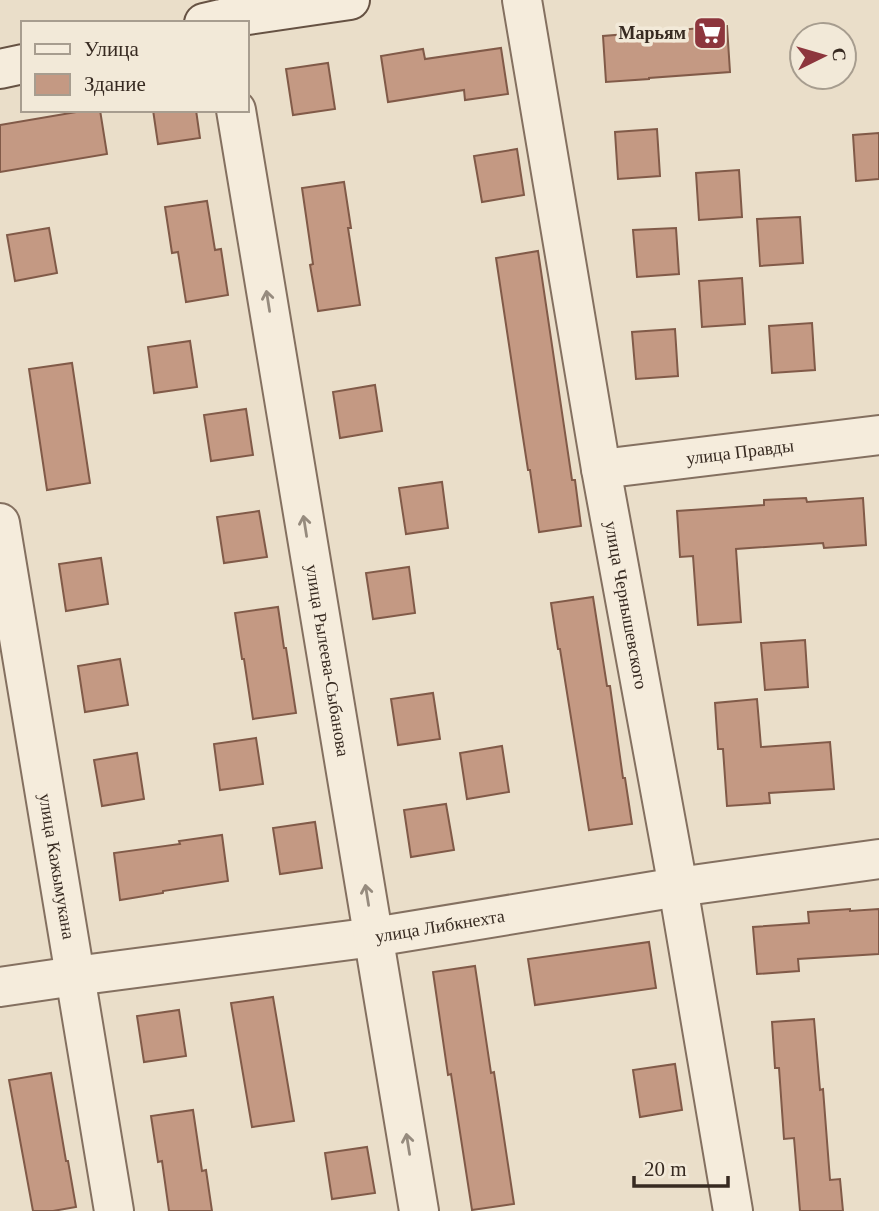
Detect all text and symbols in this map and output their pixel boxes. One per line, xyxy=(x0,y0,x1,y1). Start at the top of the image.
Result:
supermarket icon: Марьям xyxy=(691,14,729,52)
legend xyxy=(21,21,248,112)
north arrow xyxy=(788,21,858,91)
place label: Марьям xyxy=(618,23,686,43)
text: Улица xyxy=(84,37,139,61)
text: С xyxy=(828,47,850,62)
text: Здание xyxy=(84,72,146,96)
one-way arrow xyxy=(261,290,274,313)
street label: улица Правды xyxy=(685,436,795,469)
one-way arrow xyxy=(298,515,311,537)
street label: улица Чернышевского xyxy=(601,519,651,691)
street label: улица Рылеева-Сыбанова xyxy=(302,563,353,758)
street label: улица Кажымукана xyxy=(35,792,79,941)
one-way arrow xyxy=(360,884,373,907)
street label: улица Либкнехта xyxy=(374,906,506,947)
one-way arrow xyxy=(401,1133,414,1156)
scale bar xyxy=(634,1144,728,1188)
text: 20 m xyxy=(644,1157,687,1181)

